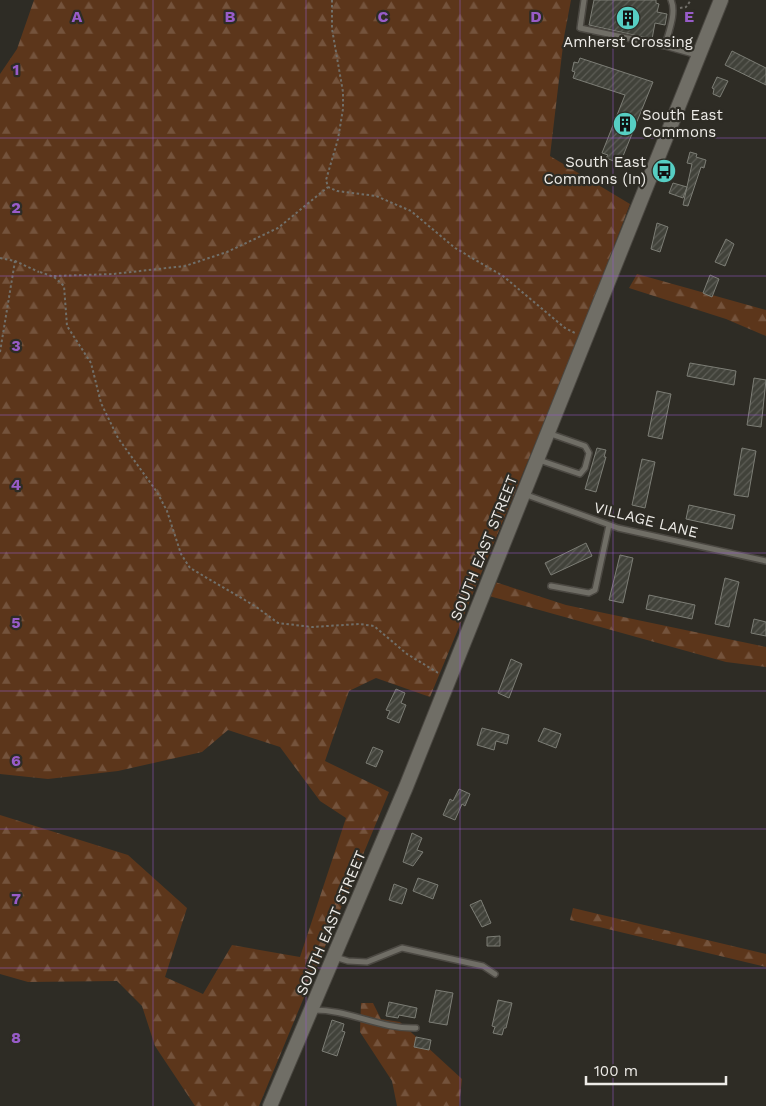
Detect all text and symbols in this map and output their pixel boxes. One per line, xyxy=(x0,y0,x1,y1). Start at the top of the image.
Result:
building icon: Amherst Crossing xyxy=(615,5,641,31)
text: A xyxy=(72,7,83,26)
text: B xyxy=(225,7,236,26)
text: C xyxy=(378,7,389,26)
text: D xyxy=(530,7,542,26)
text: E xyxy=(684,7,694,26)
place label: Amherst Crossing xyxy=(563,33,693,51)
text: 1 xyxy=(13,60,19,79)
place label: South East Commons xyxy=(642,106,724,141)
building icon: South East Commons xyxy=(612,111,638,137)
place label: South East Commons (In) xyxy=(543,153,647,188)
bus stop icon: South East Commons (In) xyxy=(651,158,677,184)
text: 2 xyxy=(11,198,21,217)
text: 3 xyxy=(11,336,21,355)
street label: SOUTH EAST STREET xyxy=(447,473,521,623)
text: 4 xyxy=(11,475,21,494)
street label: VILLAGE LANE xyxy=(592,498,700,542)
text: 5 xyxy=(11,613,21,632)
text: 6 xyxy=(11,751,21,770)
street label: SOUTH EAST STREET xyxy=(292,848,370,998)
text: 7 xyxy=(11,889,21,908)
text: 8 xyxy=(11,1028,21,1047)
scale bar xyxy=(586,1054,726,1086)
text: 100 m xyxy=(594,1062,638,1080)

